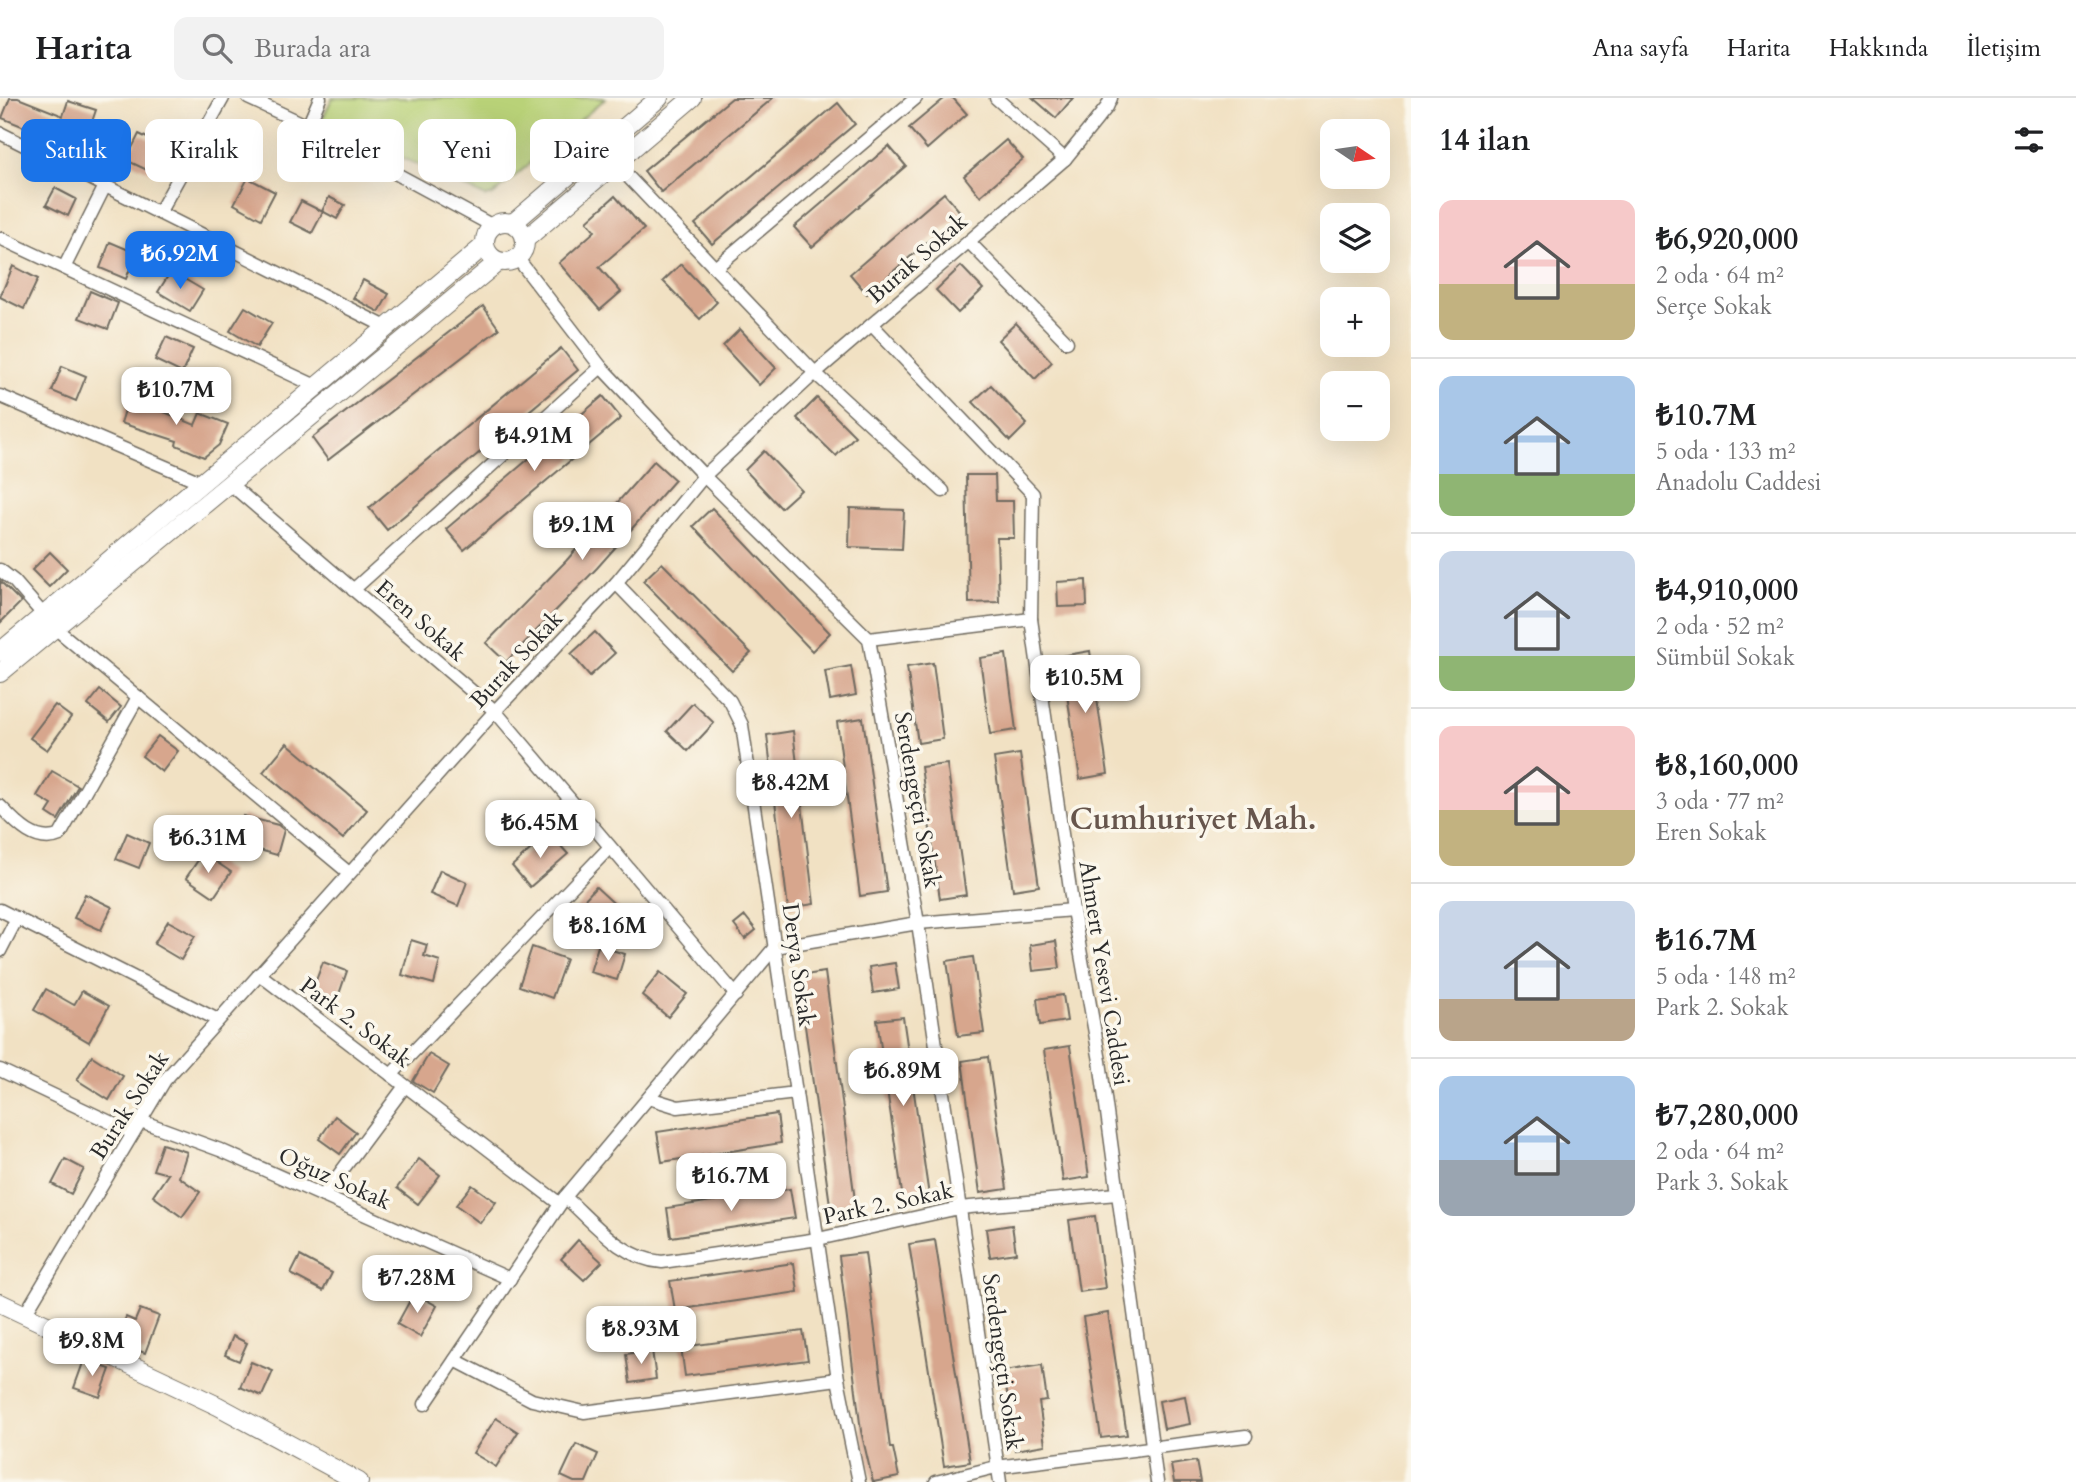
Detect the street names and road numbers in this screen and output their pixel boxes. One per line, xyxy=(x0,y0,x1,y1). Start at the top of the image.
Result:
street label: Burak Sokak xyxy=(861,206,975,311)
street label: Eren Sokak xyxy=(369,572,473,669)
street label: Burak Sokak xyxy=(463,603,570,715)
street label: Serdengeçti Sokak xyxy=(887,710,948,891)
street label: Ahmert Yesevi Caddesi xyxy=(1071,858,1138,1088)
street label: Derya Sokak xyxy=(775,901,823,1029)
street label: Park 2. Sokak xyxy=(293,970,419,1075)
street label: Burak Sokak xyxy=(83,1044,176,1166)
street label: Oğuz Sokak xyxy=(274,1140,397,1217)
street label: Park 2. Sokak xyxy=(820,1174,957,1232)
street label: Serdengeçti Sokak xyxy=(975,1272,1030,1453)

